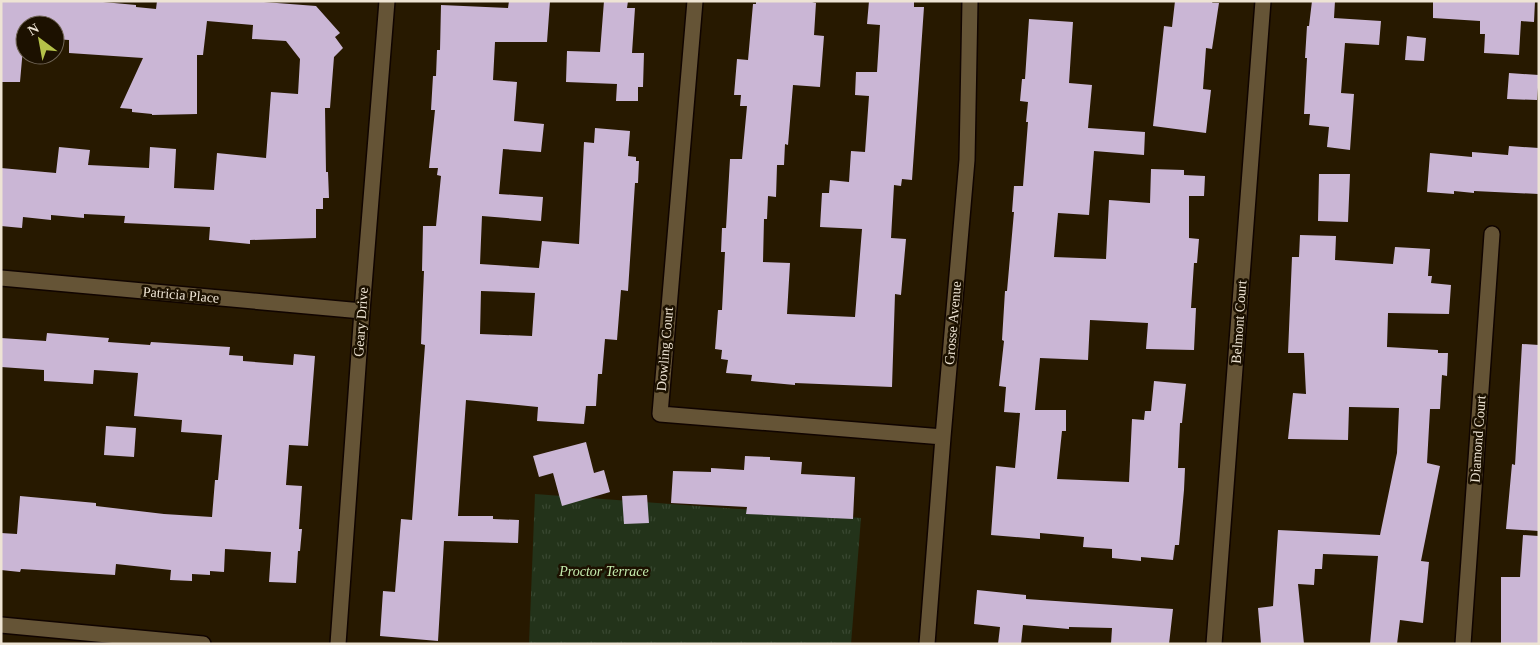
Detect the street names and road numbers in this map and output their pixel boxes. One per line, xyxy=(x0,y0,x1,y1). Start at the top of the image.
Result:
street label: Grosse Avenue xyxy=(942,280,964,366)
street label: Belmont Court xyxy=(1229,280,1249,364)
street label: Patricia Place xyxy=(142,284,220,306)
street label: Geary Drive xyxy=(351,287,371,357)
street label: Dowling Court xyxy=(654,306,676,392)
street label: Diamond Court xyxy=(1467,395,1489,483)

